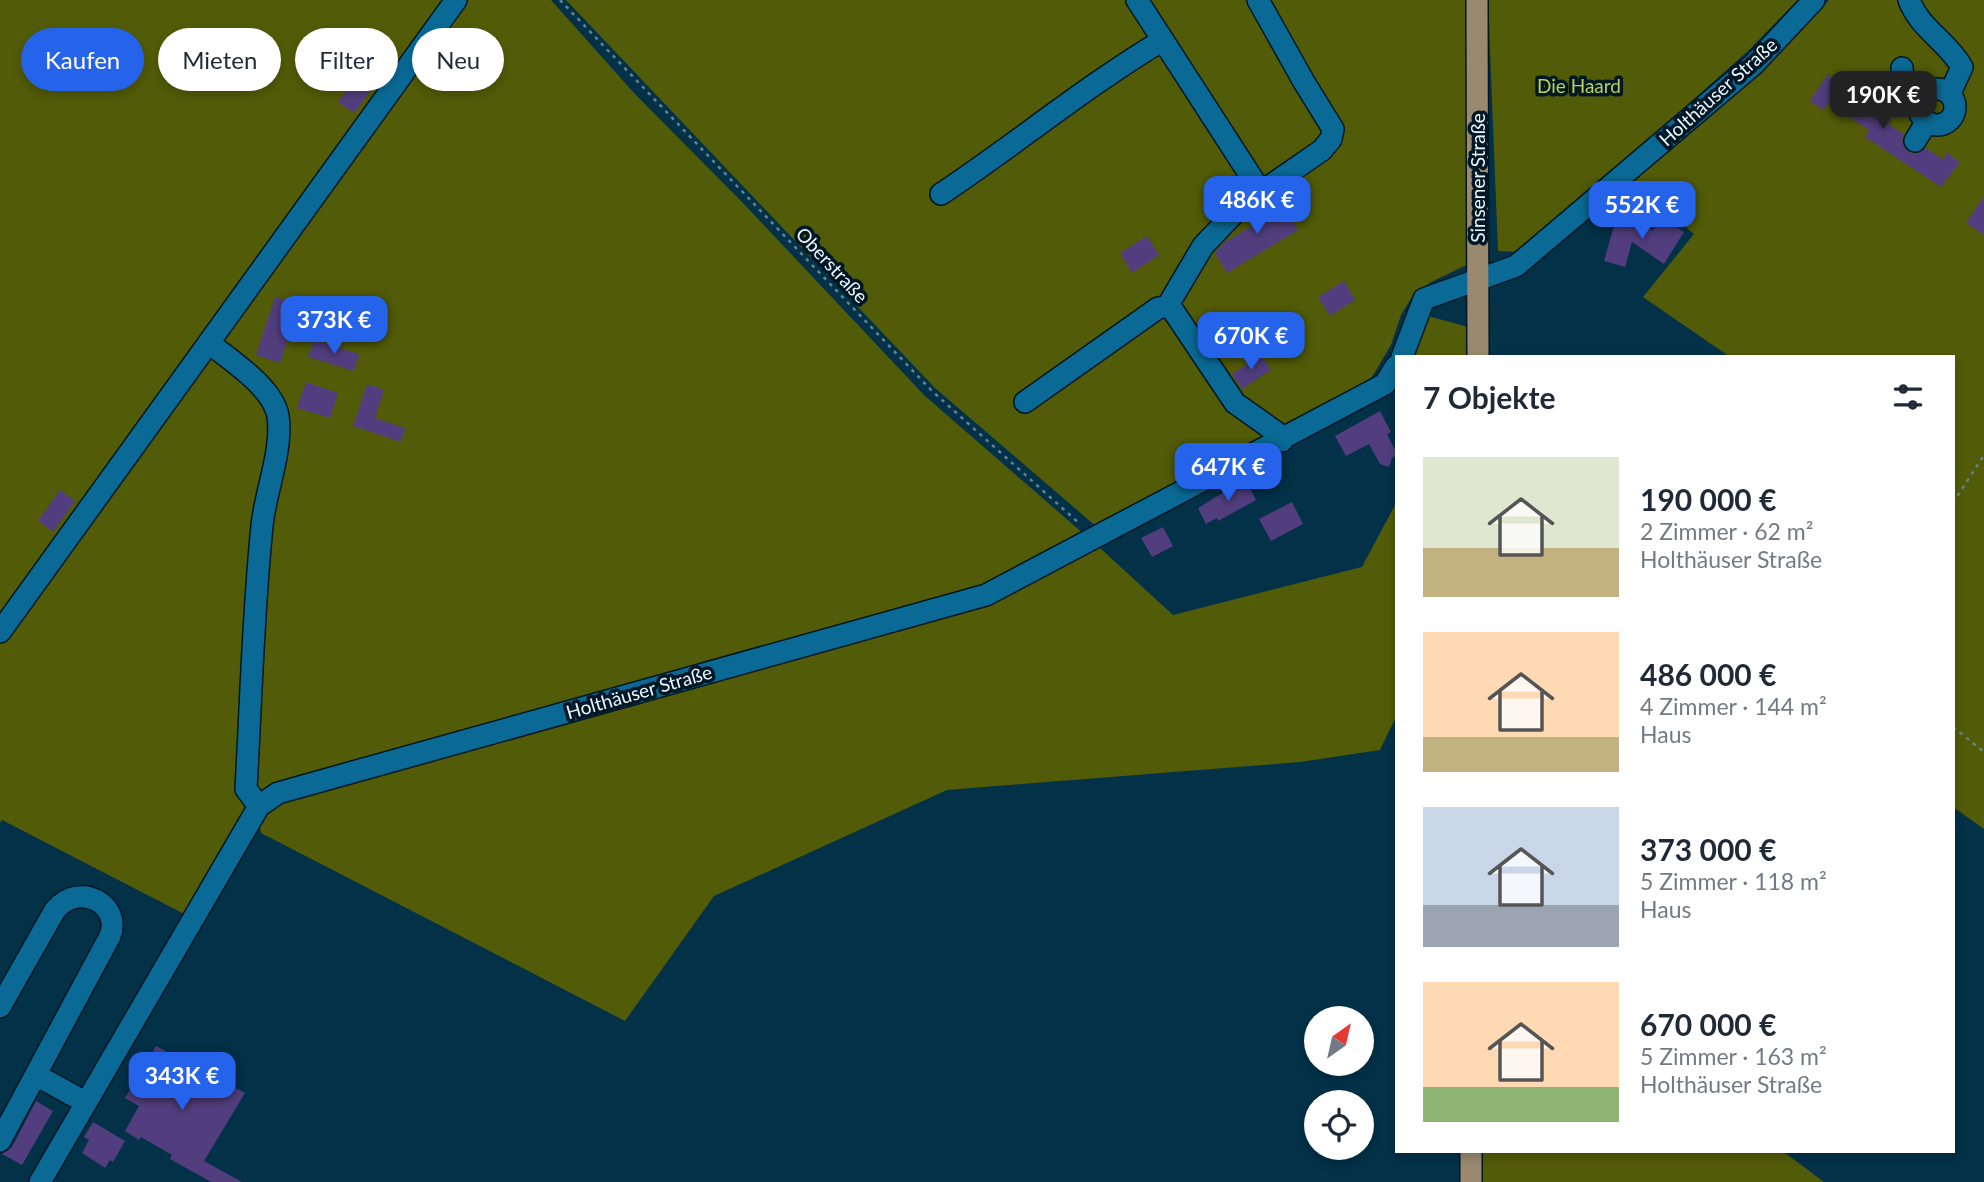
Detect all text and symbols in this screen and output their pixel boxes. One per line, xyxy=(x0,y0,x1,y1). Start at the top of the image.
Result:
chip: Kaufen xyxy=(21,28,144,91)
chip: Mieten xyxy=(158,28,281,91)
chip: Filter xyxy=(295,28,398,91)
chip: Neu xyxy=(412,28,504,91)
street label: Holthäuser Straße xyxy=(1654,33,1781,151)
pin: 190K € xyxy=(1826,72,1940,131)
park label: Die Haard xyxy=(1537,74,1621,97)
text: 190K € xyxy=(1846,80,1920,108)
street label: Sinsener Straße xyxy=(1466,113,1489,243)
pin: 486K € xyxy=(1200,176,1314,236)
pin: 552K € xyxy=(1585,182,1699,241)
text: 486K € xyxy=(1220,185,1294,213)
text: 552K € xyxy=(1605,190,1679,218)
street label: Oberstraße xyxy=(792,222,873,307)
pin: 373K € xyxy=(277,296,391,356)
text: 373K € xyxy=(297,305,371,333)
pin: 670K € xyxy=(1194,312,1308,372)
text: 670K € xyxy=(1214,321,1288,349)
icon: filters xyxy=(1889,378,1927,416)
text: 7 Objekte xyxy=(1423,379,1555,415)
pin: 647K € xyxy=(1171,444,1285,503)
text: 647K € xyxy=(1191,452,1265,480)
text: 190 000 € xyxy=(1640,481,1776,517)
icon: home xyxy=(1479,485,1563,569)
text: 2 Zimmer · 62 m² xyxy=(1640,517,1813,545)
text: Holthäuser Straße xyxy=(1640,545,1822,573)
text: 486 000 € xyxy=(1640,656,1776,692)
street label: Holthäuser Straße xyxy=(563,660,714,723)
icon: home xyxy=(1479,660,1563,744)
text: 4 Zimmer · 144 m² xyxy=(1640,692,1827,720)
text: Haus xyxy=(1640,720,1691,748)
text: 373 000 € xyxy=(1640,831,1776,867)
icon: home xyxy=(1479,835,1563,919)
text: 5 Zimmer · 118 m² xyxy=(1640,867,1827,895)
text: Haus xyxy=(1640,895,1691,923)
north arrow xyxy=(1304,1006,1374,1076)
map controls xyxy=(1304,1006,1374,1160)
text: 670 000 € xyxy=(1640,1006,1776,1042)
icon: home xyxy=(1479,1010,1563,1094)
text: 5 Zimmer · 163 m² xyxy=(1640,1042,1827,1070)
pin: 343K € xyxy=(125,1052,239,1112)
text: 343K € xyxy=(145,1061,219,1089)
text: Holthäuser Straße xyxy=(1640,1070,1822,1098)
button: locate xyxy=(1304,1090,1374,1160)

